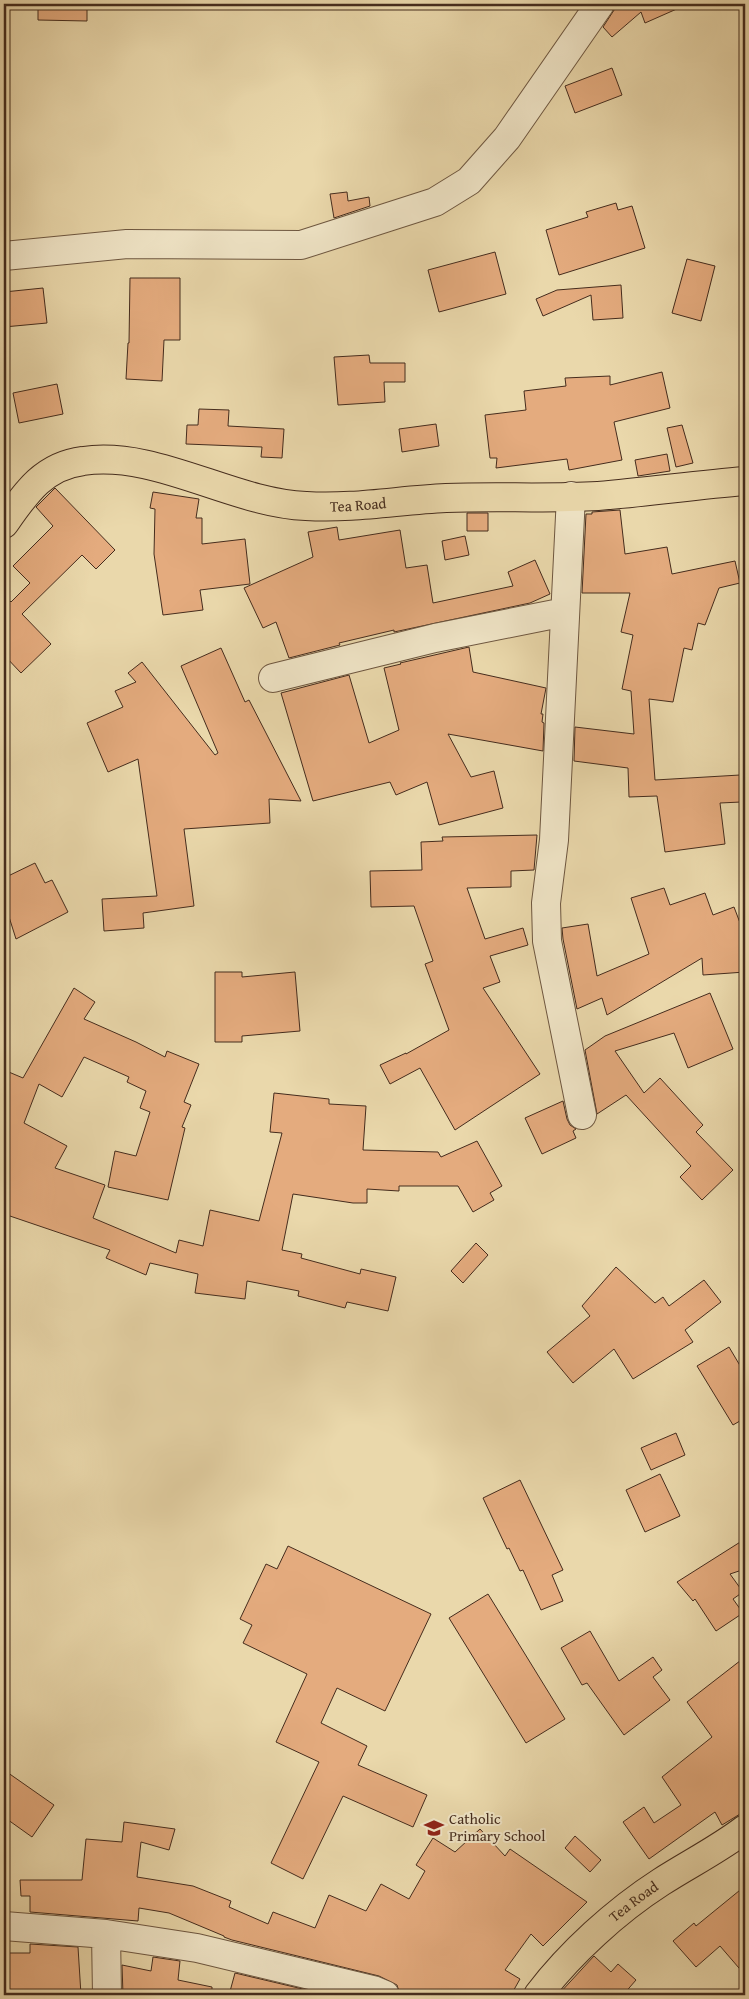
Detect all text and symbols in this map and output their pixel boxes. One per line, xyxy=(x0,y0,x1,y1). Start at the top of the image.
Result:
street label: Tea Road xyxy=(330,492,387,517)
place label: Catholic Primary School xyxy=(449,1808,545,1846)
school or university icon: Catholic Primary School xyxy=(423,1817,445,1839)
street label: Tea Road xyxy=(604,1876,662,1927)

